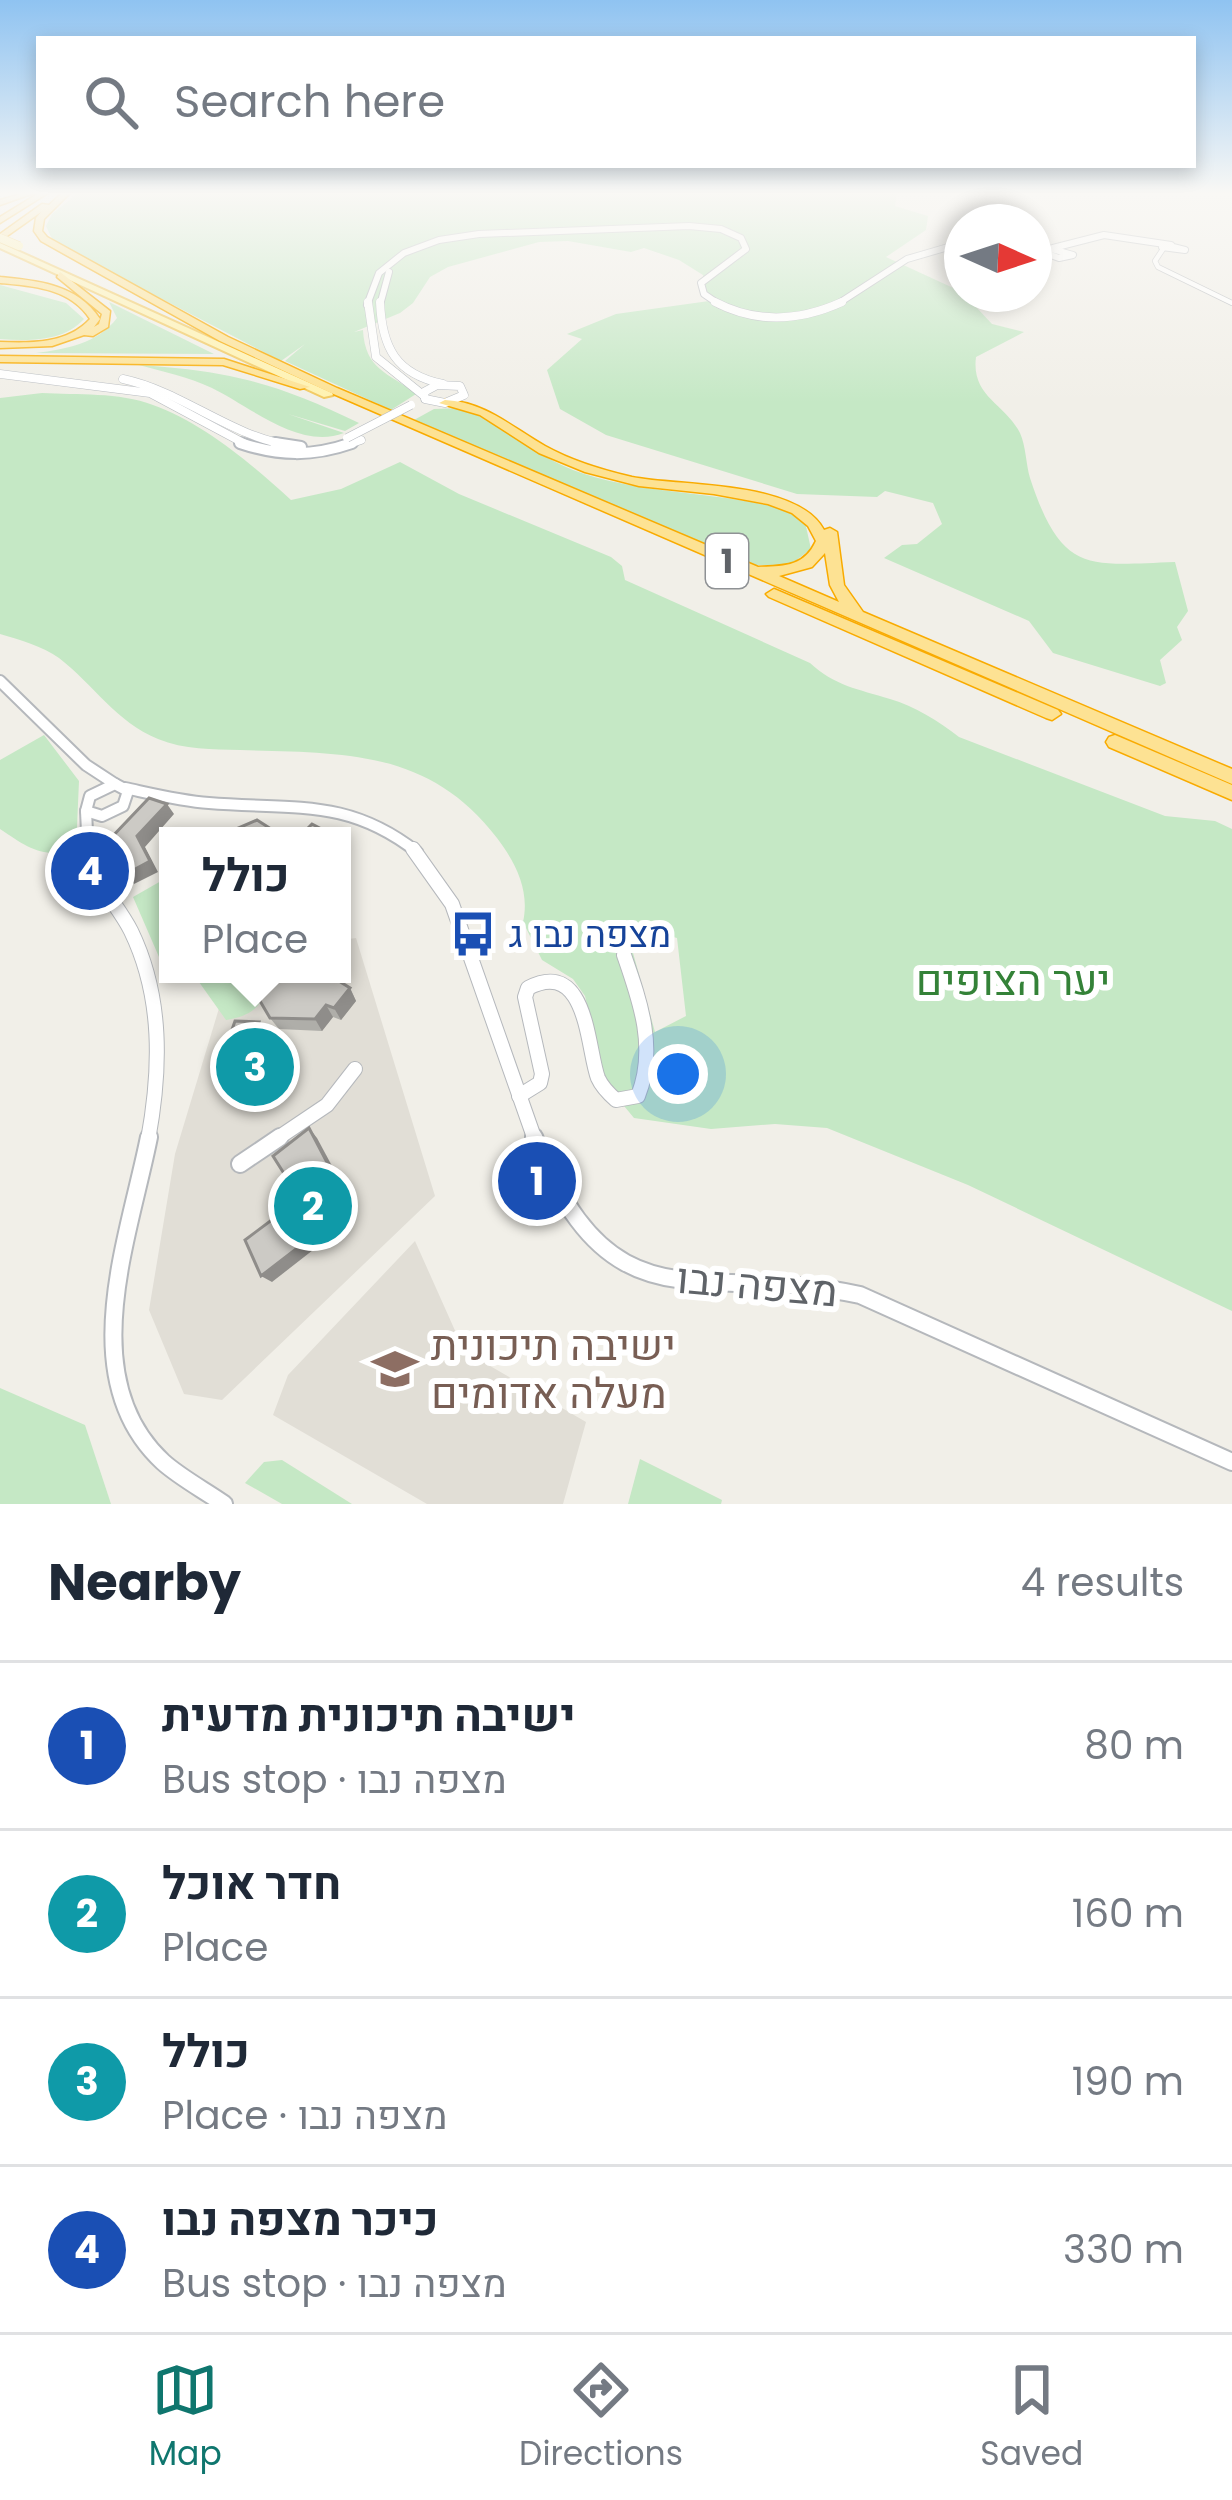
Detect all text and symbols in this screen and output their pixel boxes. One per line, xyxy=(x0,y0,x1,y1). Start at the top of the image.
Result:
search box xyxy=(36,36,1196,168)
icon: search xyxy=(78,69,144,135)
text: Search here xyxy=(174,70,445,133)
north arrow xyxy=(944,204,1052,312)
road number: 1 xyxy=(706,534,748,588)
pin: 4 xyxy=(51,826,129,916)
popup xyxy=(159,827,351,983)
text: כולל xyxy=(202,844,290,907)
bus stop icon: מצפה נבו ג xyxy=(448,909,498,959)
place label: מצפה נבו ג xyxy=(509,909,671,960)
text: Place xyxy=(202,912,308,967)
park label: יער הצופים xyxy=(916,951,1110,1010)
pin: 3 xyxy=(216,1022,294,1112)
your location xyxy=(648,1044,708,1104)
pin: 1 xyxy=(498,1136,576,1226)
pin: 2 xyxy=(274,1161,352,1251)
street label: מצפה נבו xyxy=(674,1249,840,1321)
place label: ישיבה תיכונית מעלה אדומים xyxy=(431,1316,676,1423)
school or university icon: ישיבה תיכונית מעלה אדומים xyxy=(370,1344,420,1394)
text: Nearby xyxy=(48,1546,241,1618)
text: 4 results xyxy=(1021,1555,1184,1610)
text: ישיבה תיכונית מדעית xyxy=(162,1684,575,1747)
text: 1 xyxy=(80,1718,94,1773)
text: 80 m xyxy=(1084,1718,1184,1773)
text: Bus stop · מצפה נבו xyxy=(162,1752,507,1807)
text: חדר אוכל xyxy=(162,1852,341,1915)
text: 2 xyxy=(76,1886,98,1941)
text: 160 m xyxy=(1072,1886,1184,1941)
text: Place xyxy=(162,1920,268,1975)
text: כולל xyxy=(162,2020,250,2083)
text: 3 xyxy=(75,2054,99,2109)
text: 190 m xyxy=(1072,2054,1184,2109)
text: Place · מצפה נבו xyxy=(162,2088,448,2143)
text: כיכר מצפה נבו xyxy=(162,2188,439,2251)
text: 4 xyxy=(74,2222,100,2277)
text: 330 m xyxy=(1063,2222,1184,2277)
text: Bus stop · מצפה נבו xyxy=(162,2256,507,2311)
tab: Map xyxy=(149,2357,222,2479)
tab: Directions xyxy=(519,2357,683,2479)
tab: Saved xyxy=(980,2357,1083,2479)

